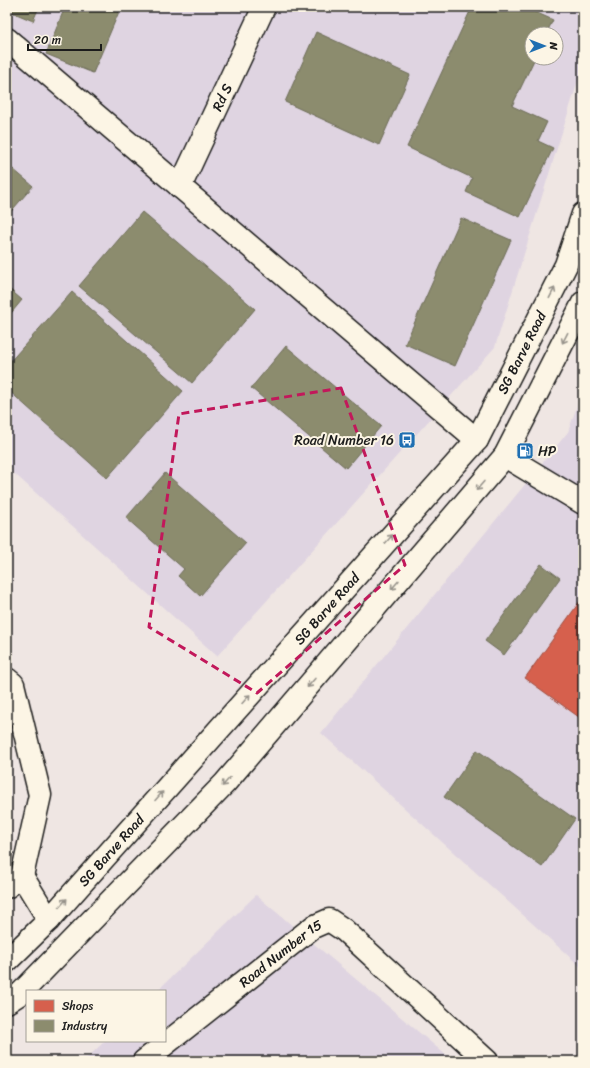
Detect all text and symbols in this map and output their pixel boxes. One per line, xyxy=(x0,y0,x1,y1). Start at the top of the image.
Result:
scale bar xyxy=(28,26,101,52)
north arrow xyxy=(524,26,564,66)
text: 20 m xyxy=(34,29,61,51)
text: N xyxy=(544,41,563,50)
street label: Rd S xyxy=(205,79,239,115)
one-way arrow xyxy=(549,287,556,299)
street label: SG Barve Road xyxy=(490,305,554,398)
one-way arrow xyxy=(561,331,569,343)
place label: Road Number 16 xyxy=(294,428,394,453)
bus stop icon: Road Number 16 xyxy=(397,430,417,450)
place label: HP xyxy=(538,439,557,464)
fuel station icon: HP xyxy=(515,441,535,461)
one-way arrow xyxy=(475,481,484,491)
one-way arrow xyxy=(384,534,393,545)
street label: SG Barve Road xyxy=(287,565,367,650)
one-way arrow xyxy=(391,579,400,590)
one-way arrow xyxy=(306,678,315,689)
one-way arrow xyxy=(241,694,251,704)
one-way arrow xyxy=(221,777,231,787)
one-way arrow xyxy=(155,791,164,801)
street label: SG Barve Road xyxy=(72,807,151,892)
one-way arrow xyxy=(59,898,68,908)
street label: Road Number 15 xyxy=(233,912,326,994)
legend xyxy=(26,990,166,1042)
text: Shops xyxy=(62,995,93,1017)
text: Industry xyxy=(61,1015,108,1037)

